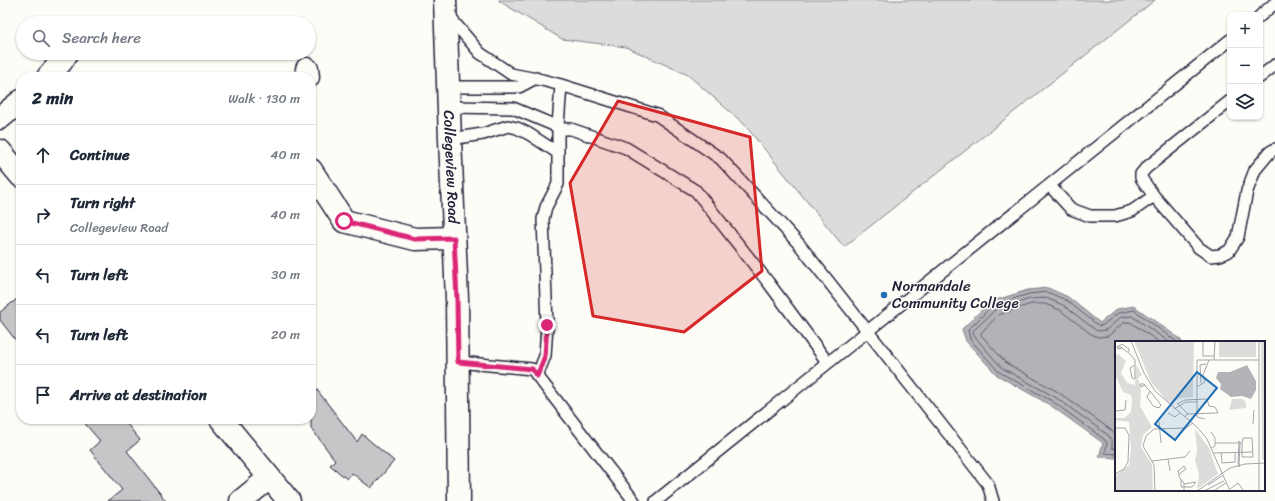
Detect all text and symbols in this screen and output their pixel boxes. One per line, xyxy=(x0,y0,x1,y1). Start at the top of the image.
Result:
map controls xyxy=(1227,12,1263,120)
button: + xyxy=(1227,12,1263,48)
search box xyxy=(16,16,316,60)
text: Search here xyxy=(62,25,141,51)
icon: search xyxy=(30,27,52,49)
button: − xyxy=(1227,48,1263,84)
text: 2 min xyxy=(32,83,73,113)
button: layers xyxy=(1227,84,1263,120)
text: Walk · 130 m xyxy=(228,87,300,110)
street label: Collegeview Road xyxy=(436,110,467,225)
text: Continue xyxy=(70,142,130,168)
text: 40 m xyxy=(270,143,300,166)
icon: ahead xyxy=(32,144,54,166)
text: Turn right xyxy=(70,190,135,216)
text: 40 m xyxy=(270,203,300,226)
icon: right xyxy=(32,204,54,226)
route start xyxy=(335,212,353,230)
text: Collegeview Road xyxy=(70,216,168,239)
text: Turn left xyxy=(70,262,128,288)
text: 30 m xyxy=(271,263,300,286)
icon: left xyxy=(32,264,54,286)
place label: Normandale Community College xyxy=(892,273,1019,316)
marker: Normandale Community College xyxy=(879,290,889,300)
route end xyxy=(538,316,556,334)
text: Turn left xyxy=(70,322,128,348)
text: 20 m xyxy=(271,323,300,346)
icon: left xyxy=(32,324,54,346)
inset map xyxy=(1115,341,1265,491)
text: Arrive at destination xyxy=(70,382,207,408)
icon: arrive xyxy=(32,384,54,406)

